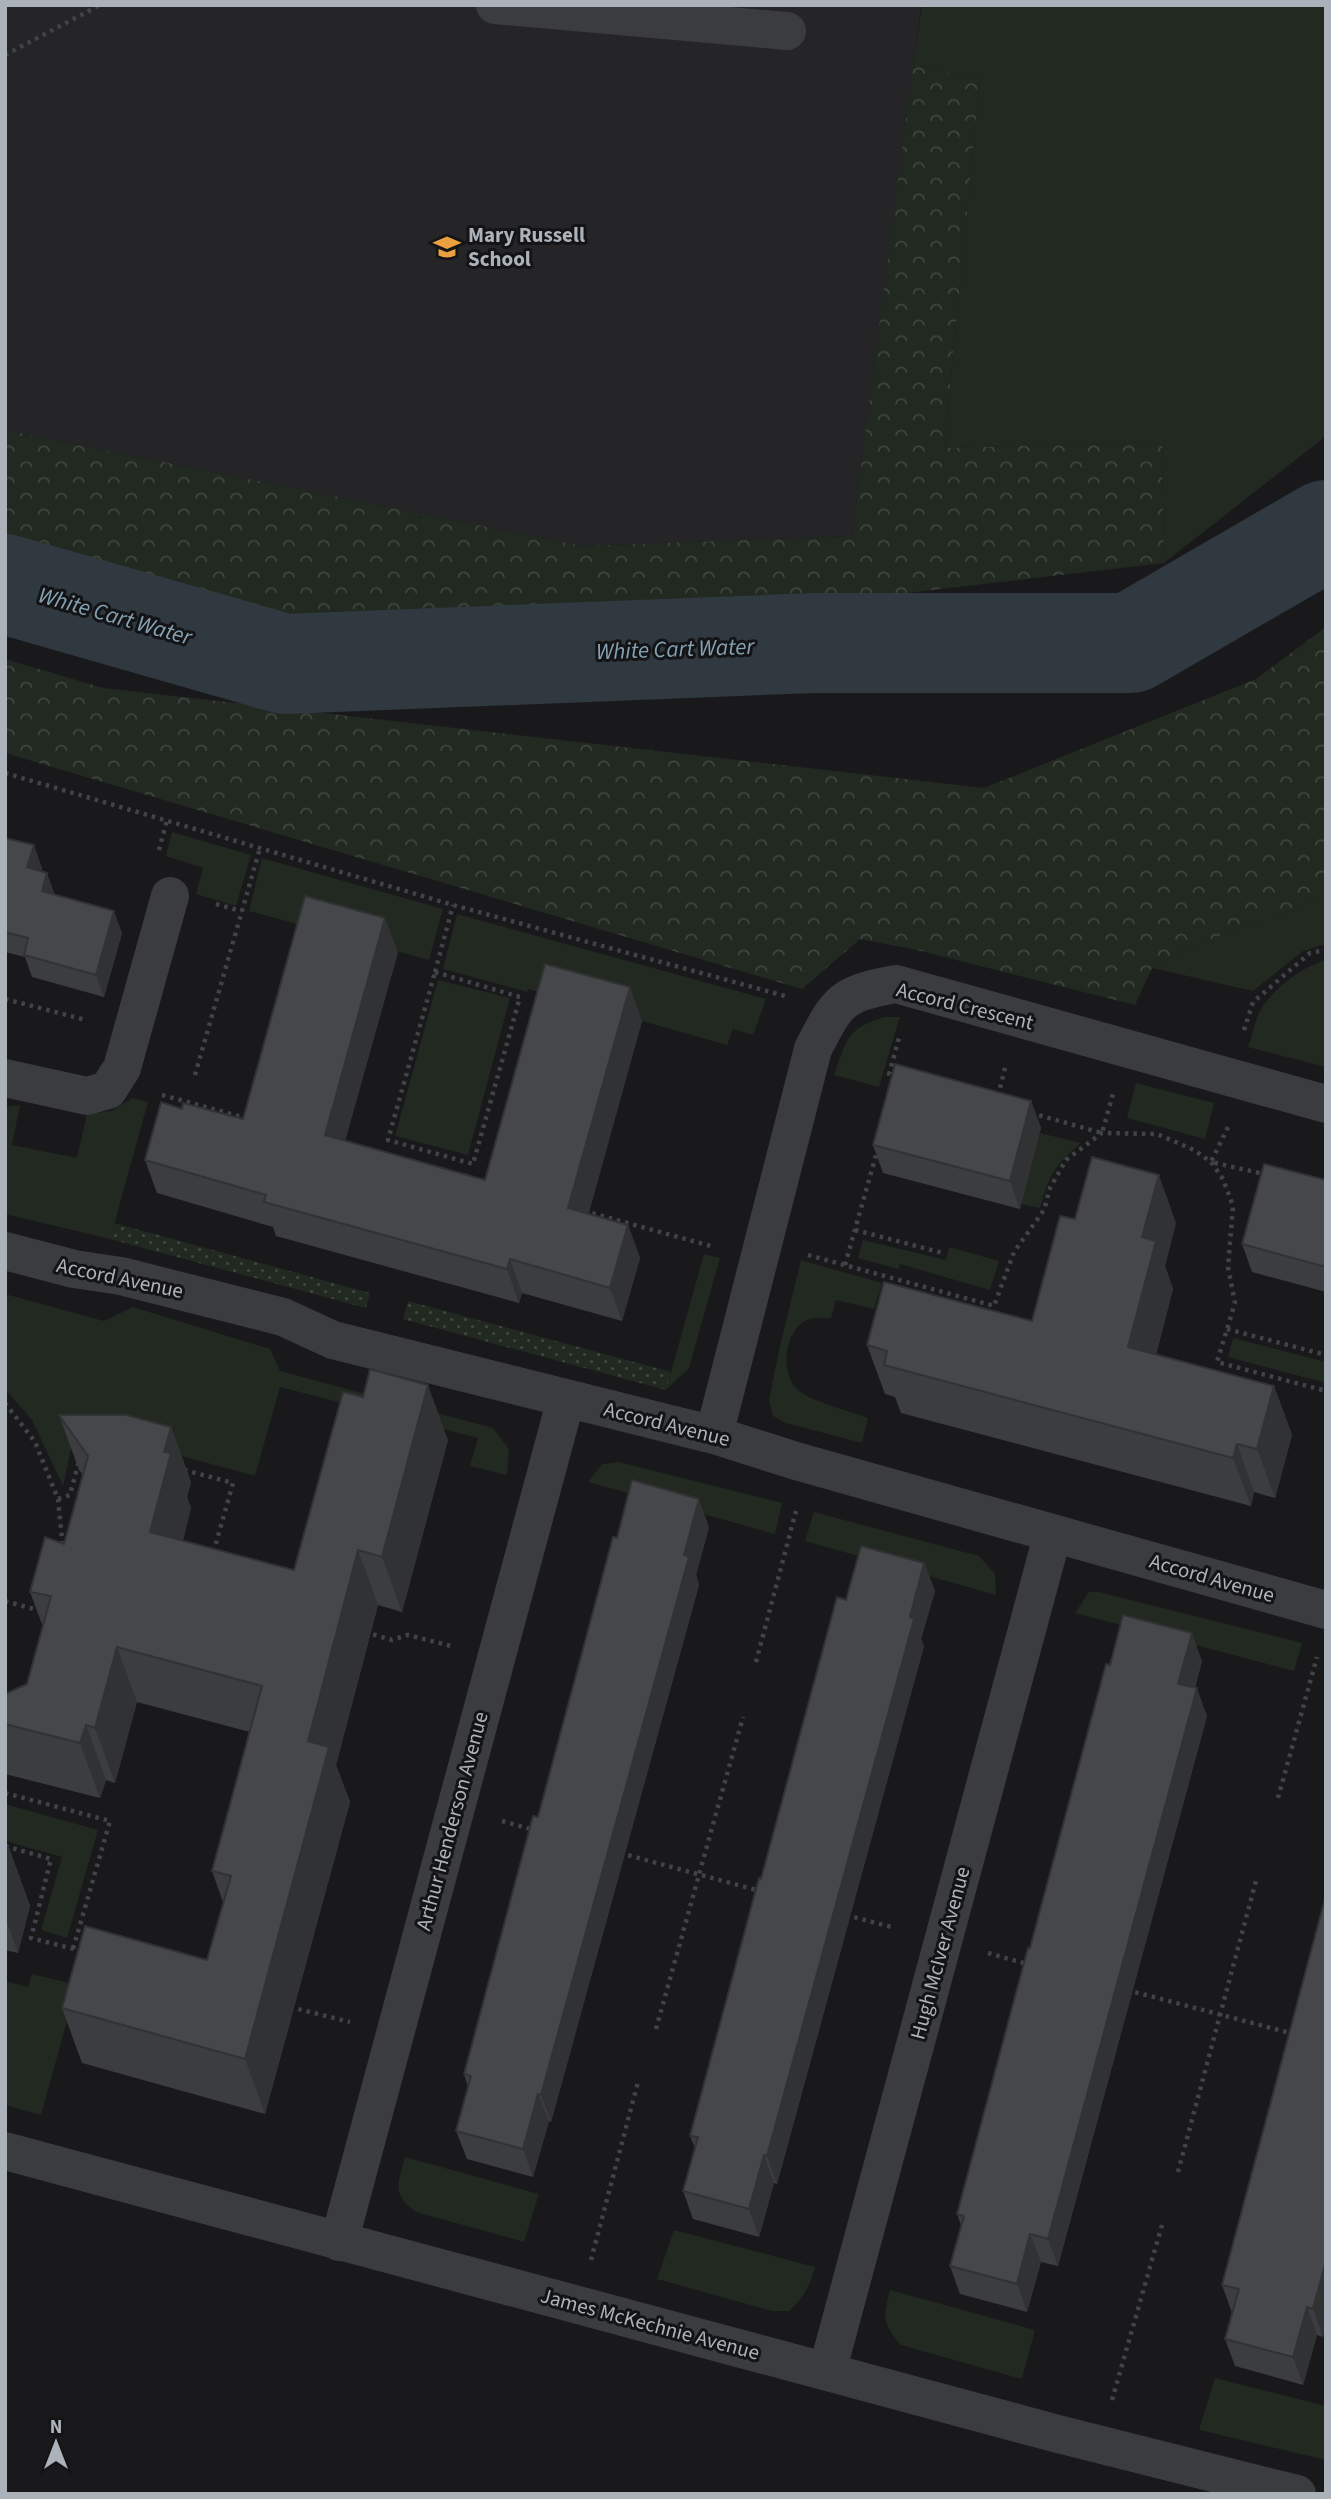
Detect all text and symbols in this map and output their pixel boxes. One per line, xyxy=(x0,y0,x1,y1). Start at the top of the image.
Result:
place label: Mary Russell School xyxy=(468,220,585,274)
school or university icon: Mary Russell School xyxy=(432,232,462,262)
water label: White Cart Water xyxy=(34,578,197,654)
water label: White Cart Water xyxy=(595,630,756,668)
street label: Accord Crescent xyxy=(893,974,1037,1038)
street label: Accord Avenue xyxy=(54,1250,186,1306)
street label: Accord Avenue xyxy=(601,1394,733,1454)
street label: Accord Avenue xyxy=(1146,1546,1278,1610)
street label: Arthur Henderson Avenue xyxy=(408,1708,496,1934)
street label: Hugh McIver Avenue xyxy=(902,1863,978,2043)
street label: James McKechnie Avenue xyxy=(537,2280,763,2368)
north arrow xyxy=(21,2408,91,2478)
text: N xyxy=(50,2414,62,2441)

